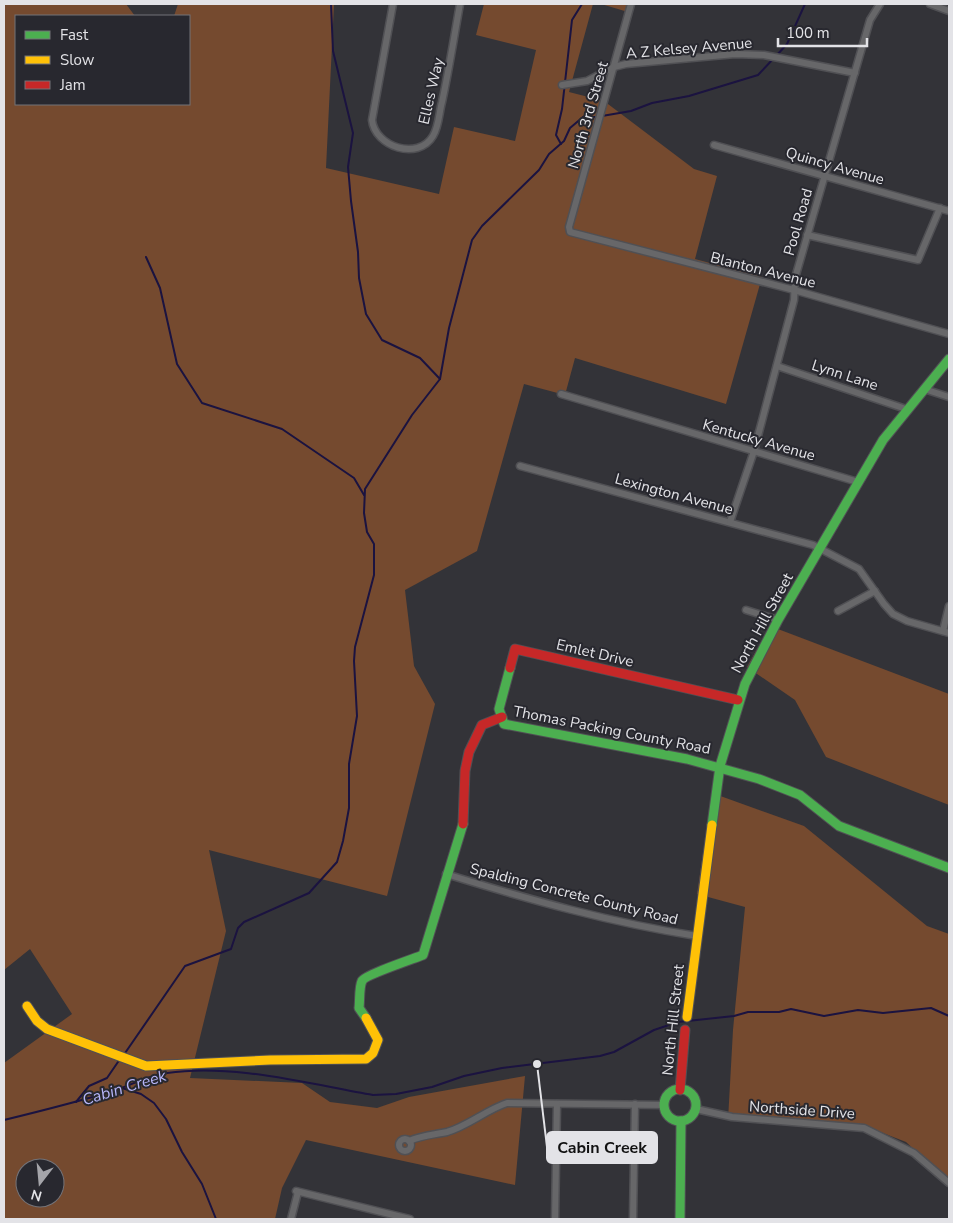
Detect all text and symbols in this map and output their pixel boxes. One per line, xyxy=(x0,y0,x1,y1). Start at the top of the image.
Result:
legend xyxy=(15,15,190,105)
scale bar xyxy=(778,15,867,47)
text: 100 m xyxy=(786,23,830,43)
text: Fast xyxy=(60,25,89,45)
street label: A Z Kelsey Avenue xyxy=(625,33,753,63)
text: Slow xyxy=(60,50,95,70)
street label: Elles Way xyxy=(414,55,448,126)
street label: North 3rd Street xyxy=(563,58,613,171)
text: Jam xyxy=(59,75,86,95)
street label: Quincy Avenue xyxy=(783,142,887,190)
street label: Pool Road xyxy=(779,186,817,258)
street label: Blanton Avenue xyxy=(708,247,818,293)
street label: Lynn Lane xyxy=(809,355,881,395)
street label: Kentucky Avenue xyxy=(700,414,818,466)
street label: Lexington Avenue xyxy=(613,469,735,519)
street label: North Hill Street xyxy=(726,569,798,677)
street label: Emlet Drive xyxy=(554,634,636,672)
street label: Thomas Packing County Road xyxy=(512,701,712,759)
street label: Spalding Concrete County Road xyxy=(468,858,680,930)
street label: North Hill Street xyxy=(657,963,689,1076)
water label: Cabin Creek xyxy=(80,1064,170,1111)
street label: Northside Drive xyxy=(749,1096,856,1124)
callout: Cabin Creek xyxy=(547,1132,657,1163)
text: Cabin Creek xyxy=(557,1137,647,1159)
north arrow xyxy=(15,1158,65,1208)
text: N xyxy=(29,1184,44,1206)

